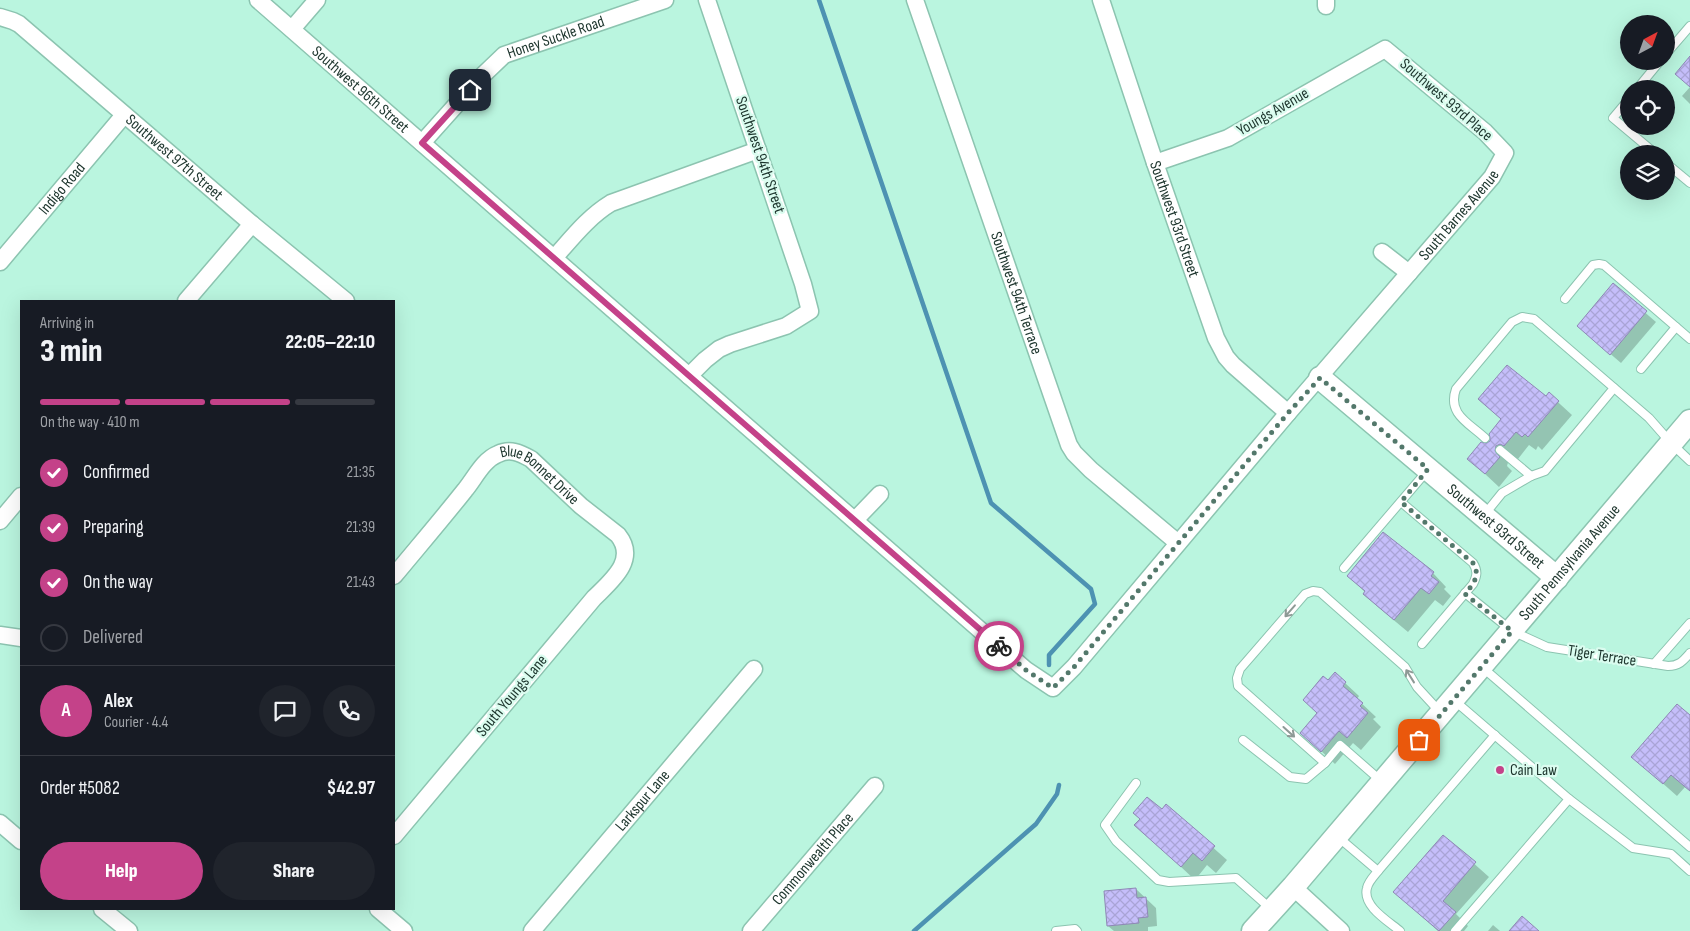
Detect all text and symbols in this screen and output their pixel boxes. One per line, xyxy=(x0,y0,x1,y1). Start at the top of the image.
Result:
street label: Honey Suckle Road xyxy=(505,12,607,63)
north arrow xyxy=(1620,15,1675,70)
map controls xyxy=(1620,15,1675,200)
street label: Southwest 96th Street xyxy=(308,42,413,137)
street label: Southwest 93rd Place xyxy=(1396,55,1496,145)
pin xyxy=(449,69,491,111)
icon: home xyxy=(456,76,484,104)
button: locate xyxy=(1620,80,1675,135)
street label: Youngs Avenue xyxy=(1234,84,1312,140)
street label: Southwest 94th Street xyxy=(731,94,789,216)
street label: Southwest 97th Street xyxy=(122,110,227,204)
button: layers xyxy=(1620,145,1675,200)
street label: Southwest 93rd Street xyxy=(1146,158,1204,280)
street label: Indigo Road xyxy=(35,159,89,218)
street label: South Barnes Avenue xyxy=(1415,167,1503,264)
street label: Southwest 94th Terrace xyxy=(986,229,1046,357)
text: Arriving in xyxy=(40,314,94,333)
text: 22:05–22:10 xyxy=(285,331,375,354)
text: 3 min xyxy=(40,332,102,371)
text: On the way · 410 m xyxy=(40,413,139,432)
street label: Blue Bonnet Drive xyxy=(498,442,583,509)
icon: check xyxy=(40,459,68,487)
text: Confirmed xyxy=(83,461,150,484)
text: 21:35 xyxy=(347,463,375,482)
street label: Southwest 93rd Street xyxy=(1443,480,1548,573)
street label: South Pennsylvania Avenue xyxy=(1515,501,1624,624)
icon: check xyxy=(40,514,68,542)
text: Preparing xyxy=(83,516,144,539)
text: 21:39 xyxy=(346,518,375,537)
icon: check xyxy=(40,569,68,597)
text: On the way xyxy=(83,571,153,594)
text: 21:43 xyxy=(346,573,375,592)
one-way arrow xyxy=(1284,604,1295,617)
courier xyxy=(974,621,1024,671)
text: Delivered xyxy=(83,626,143,649)
icon: bike xyxy=(985,632,1013,660)
street label: Tiger Terrace xyxy=(1566,641,1638,671)
street label: South Youngs Lane xyxy=(472,651,552,741)
one-way arrow xyxy=(1405,669,1415,683)
button: chat xyxy=(259,685,311,737)
button: phone xyxy=(323,685,375,737)
text: Alex xyxy=(104,690,133,713)
text: A xyxy=(61,699,71,722)
text: Courier · 4.4 xyxy=(104,713,168,732)
pin xyxy=(1398,719,1440,761)
one-way arrow xyxy=(1283,726,1296,737)
icon: bag xyxy=(1405,726,1433,754)
place label: Cain Law xyxy=(1510,761,1557,780)
marker: Cain Law xyxy=(1494,764,1506,776)
street label: Larkspur Lane xyxy=(611,766,674,835)
text: Order #5082 xyxy=(40,777,120,800)
text: $42.97 xyxy=(327,777,375,800)
street label: Commonwealth Place xyxy=(768,809,858,909)
button: Help xyxy=(40,842,203,900)
button: Share xyxy=(213,842,375,900)

